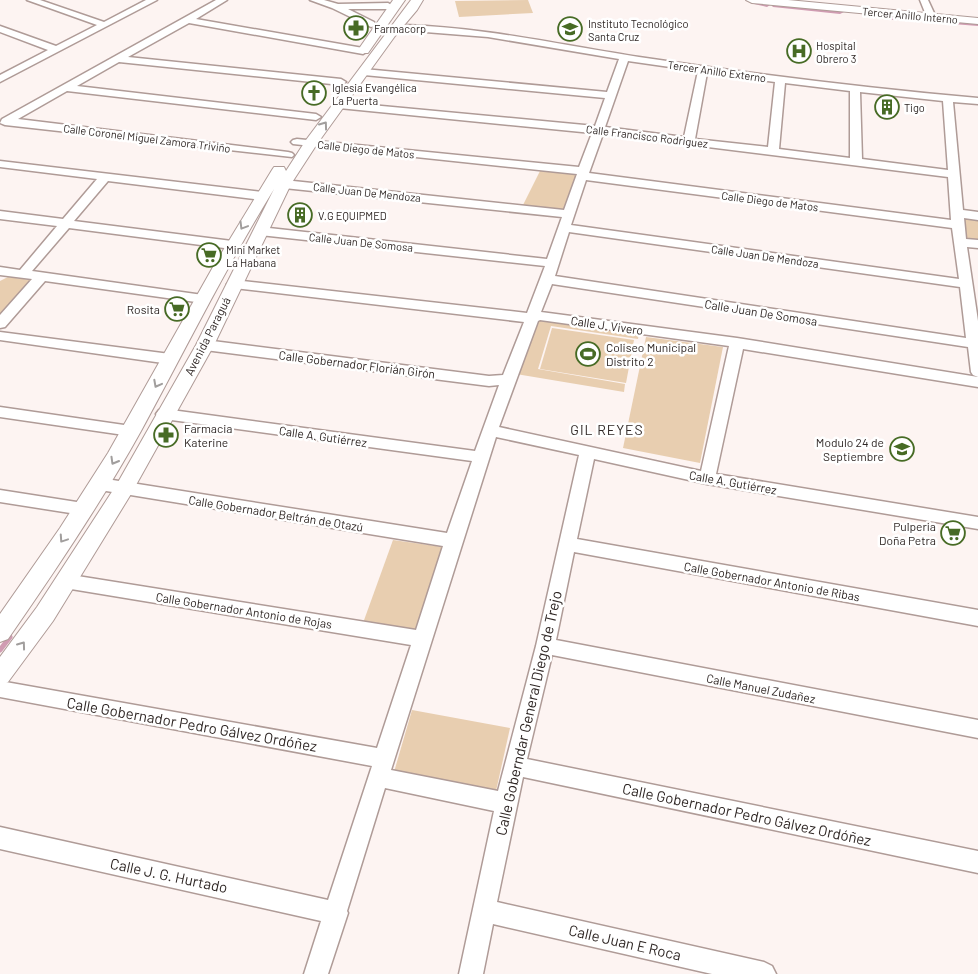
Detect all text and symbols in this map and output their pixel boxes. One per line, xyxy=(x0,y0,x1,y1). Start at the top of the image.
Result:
street label: Tercer Anillo Interno xyxy=(862,4,958,26)
pharmacy icon: Farmacorp xyxy=(343,15,369,41)
school or university icon: Instituto Tecnológico Santa Cruz xyxy=(557,16,583,42)
place label: Instituto Tecnológico Santa Cruz xyxy=(588,17,689,43)
place label: Farmacorp xyxy=(374,22,426,35)
hospital icon: Hospital Obrero 3 xyxy=(786,38,812,64)
place label: Hospital Obrero 3 xyxy=(816,39,856,65)
street label: Tercer Anillo Externo xyxy=(667,58,767,84)
church icon: Iglesia Evangélica La Puerta xyxy=(301,80,327,106)
place label: Iglesia Evangélica La Puerta xyxy=(332,81,417,107)
building icon: Tigo xyxy=(874,94,900,120)
place label: Tigo xyxy=(904,101,925,114)
street label: Calle Coronel Miguel Zamora Triviño xyxy=(63,121,231,155)
one-way arrow xyxy=(318,121,327,131)
street label: Calle Francisco Rodriguez xyxy=(585,122,709,150)
street label: Calle Diego de Matos xyxy=(317,137,415,161)
street label: Calle Juan De Mendoza xyxy=(312,180,422,204)
street label: Calle Diego de Matos xyxy=(721,189,819,213)
building icon: V.G EQUIPMED xyxy=(287,202,313,228)
place label: V.G EQUIPMED xyxy=(318,209,387,222)
one-way arrow xyxy=(240,221,250,230)
street label: Calle Juan De Somosa xyxy=(308,230,414,254)
supermarket icon: Mini Market La Habana xyxy=(196,242,222,268)
street label: Calle Juan De Mendoza xyxy=(710,242,820,270)
place label: Mini Market La Habana xyxy=(226,243,280,269)
street label: Avenida Paraguá xyxy=(181,294,233,378)
supermarket icon: Rosita xyxy=(164,296,190,322)
street label: Calle Juan De Somosa xyxy=(704,296,818,328)
place label: Rosita xyxy=(127,302,160,316)
street label: Calle J. Vivero xyxy=(570,313,644,337)
place label: Coliseo Municipal Distrito 2 xyxy=(606,340,696,368)
sports icon: Coliseo Municipal Distrito 2 xyxy=(575,341,601,367)
street label: Calle Gobernador Florián Girón xyxy=(278,347,436,381)
one-way arrow xyxy=(153,379,163,388)
place label: Farmacia Katerine xyxy=(184,421,232,449)
district label: GIL REYES xyxy=(570,421,644,438)
pharmacy icon: Farmacia Katerine xyxy=(153,422,179,448)
street label: Calle A. Gutiérrez xyxy=(278,423,368,449)
place label: Modulo 24 de Septiembre xyxy=(816,435,884,463)
school or university icon: Modulo 24 de Septiembre xyxy=(889,436,915,462)
one-way arrow xyxy=(110,456,120,465)
street label: Calle A. Gutiérrez xyxy=(688,467,778,497)
street label: Calle Gobernador Beltrán de Otazú xyxy=(188,492,364,534)
place label: Pulperia Doña Petra xyxy=(879,519,936,547)
supermarket icon: Pulperia Doña Petra xyxy=(940,520,966,546)
one-way arrow xyxy=(60,534,69,543)
street label: Calle Gobernador Antonio de Ribas xyxy=(683,559,861,603)
street label: Calle Gobernador Antonio de Rojas xyxy=(155,589,333,631)
street label: Calle Goberndar General Diego de Trejo xyxy=(491,589,565,837)
one-way arrow xyxy=(16,641,25,650)
street label: Calle Manuel Zudañez xyxy=(705,671,817,705)
street label: Calle Gobernador Pedro Gálvez Ordóñez xyxy=(65,693,319,755)
street label: Calle Gobernador Pedro Gálvez Ordóñez xyxy=(621,779,873,849)
street label: Calle J. G. Hurtado xyxy=(109,854,229,896)
street label: Calle Juan E Roca xyxy=(567,920,683,964)

